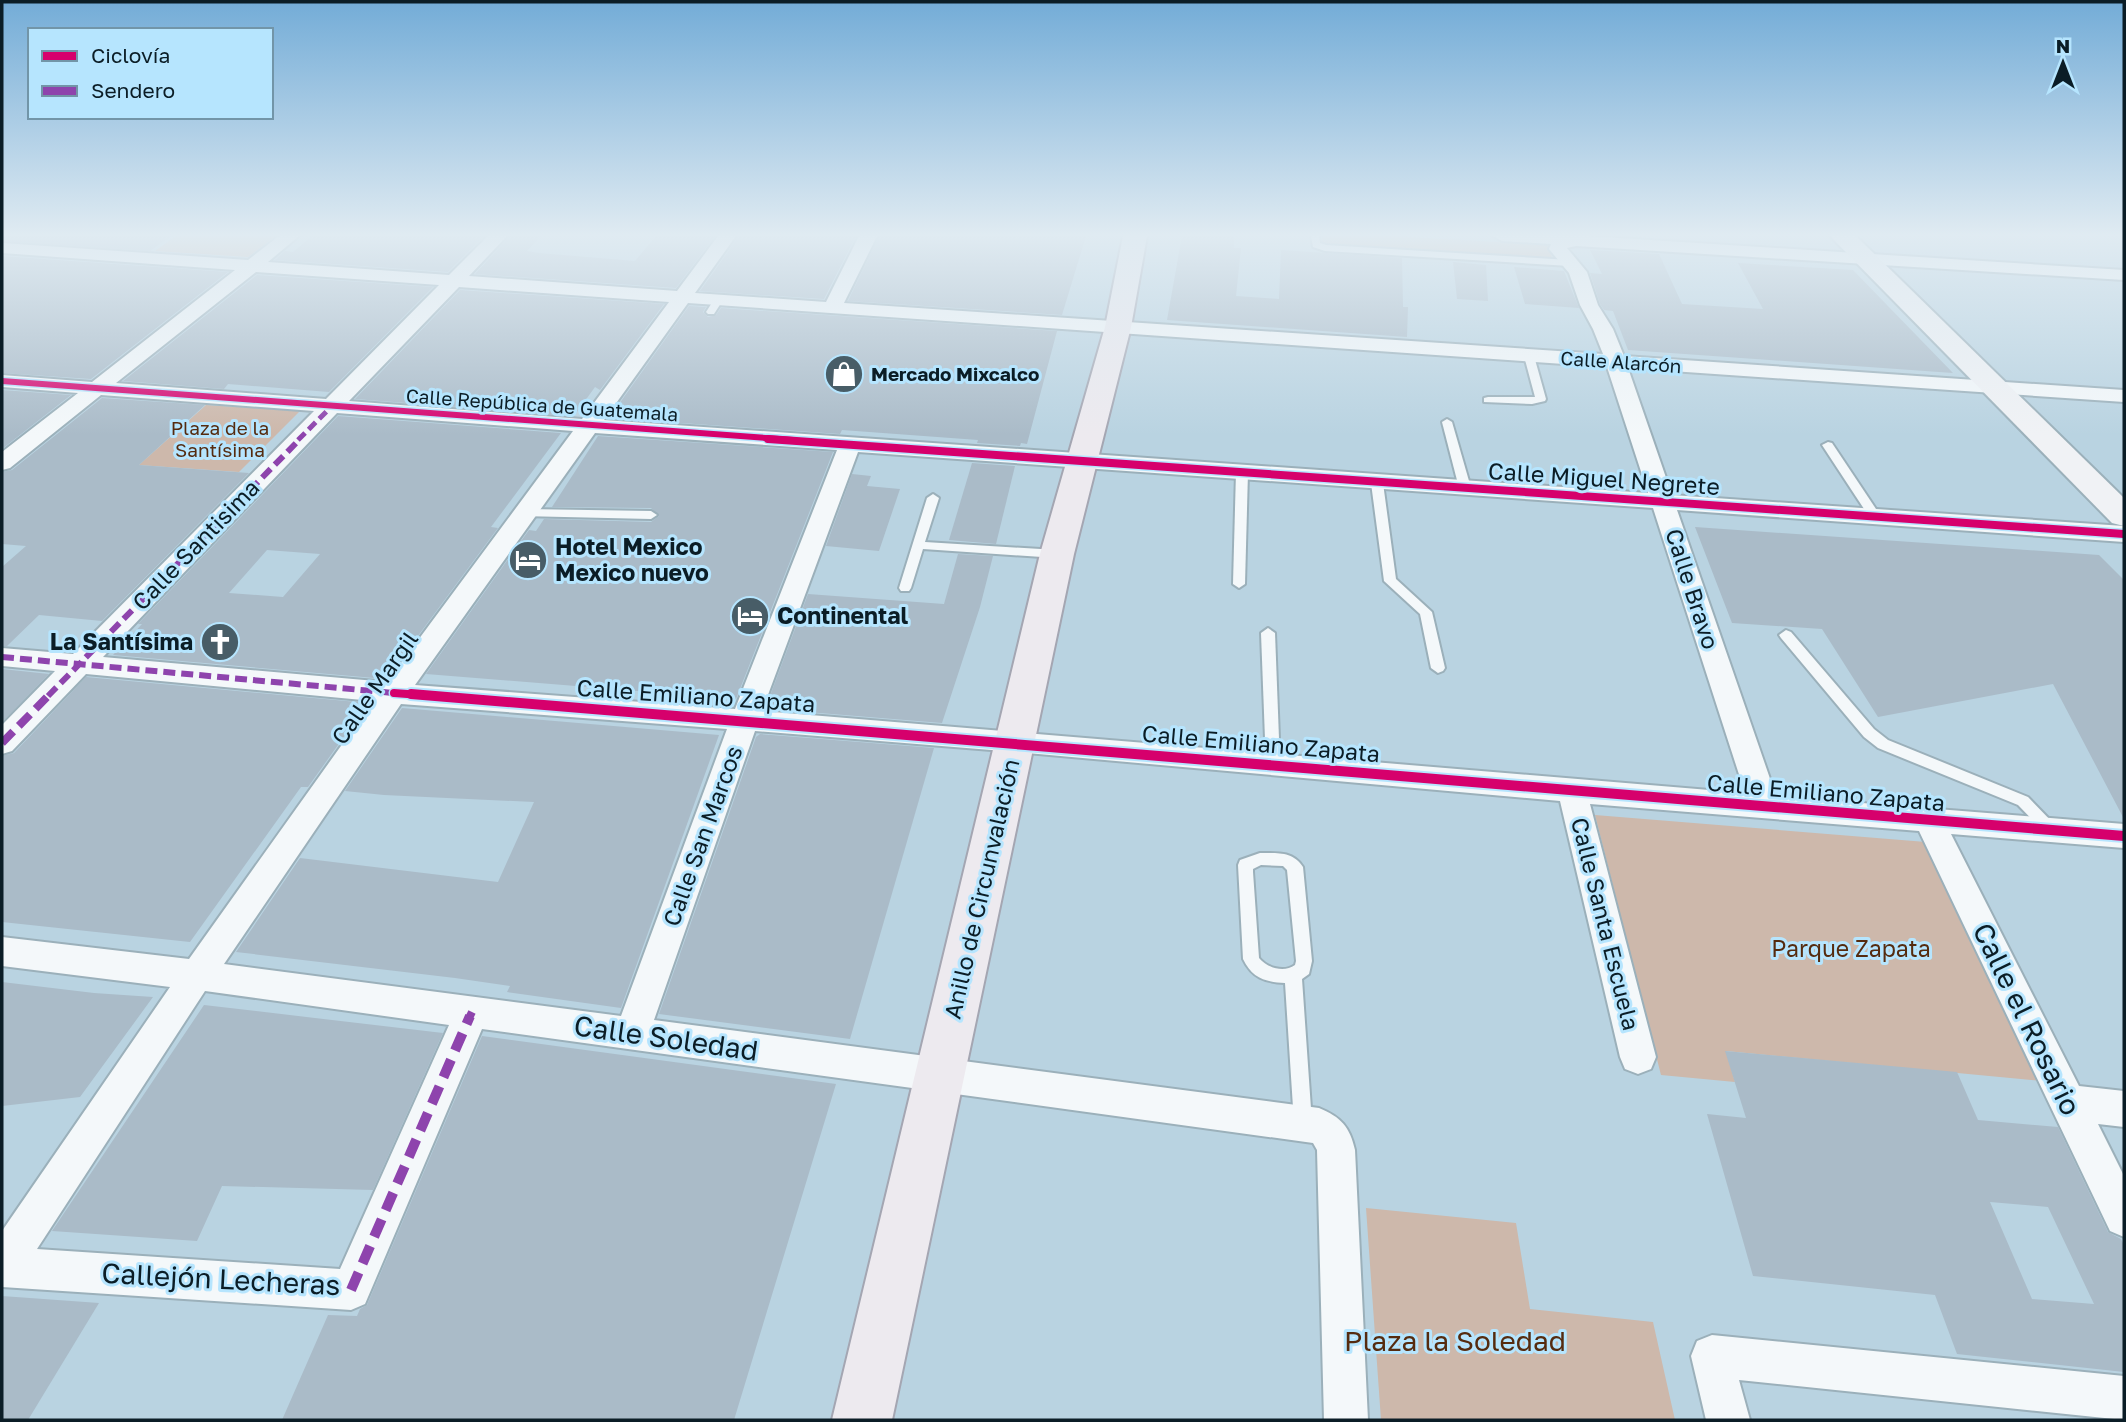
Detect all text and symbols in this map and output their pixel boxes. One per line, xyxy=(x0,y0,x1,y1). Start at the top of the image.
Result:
legend xyxy=(28,28,273,119)
north arrow xyxy=(2028,28,2098,98)
text: N xyxy=(2056,34,2070,57)
text: Ciclovía xyxy=(91,42,170,68)
text: Sendero xyxy=(91,77,175,103)
street label: Calle Alarcón xyxy=(1560,346,1682,377)
shop icon: Mercado Mixcalco xyxy=(823,353,865,395)
place label: Mercado Mixcalco xyxy=(871,362,1039,385)
street label: Calle República de Guatemala xyxy=(405,384,679,425)
park label: Plaza de la Santísima xyxy=(171,416,269,461)
street label: Calle Miguel Negrete xyxy=(1487,456,1721,500)
street label: Calle Santisima xyxy=(126,473,265,616)
street label: Calle Bravo xyxy=(1660,525,1726,653)
place label: Hotel Mexico Mexico nuevo xyxy=(555,532,709,586)
hotel icon: Hotel Mexico Mexico nuevo xyxy=(507,539,549,581)
hotel icon: Continental xyxy=(729,595,771,637)
place label: Continental xyxy=(777,601,908,629)
church icon: La Santísima xyxy=(199,621,241,663)
street label: Calle Margil xyxy=(325,626,423,749)
place label: La Santísima xyxy=(50,627,193,655)
street label: Calle Emiliano Zapata xyxy=(576,673,816,717)
street label: Calle Emiliano Zapata xyxy=(1141,719,1381,767)
street label: Calle San Marcos xyxy=(656,742,748,930)
street label: Anillo de Circunvalación xyxy=(937,756,1025,1021)
street label: Calle Emiliano Zapata xyxy=(1706,768,1946,816)
street label: Calle Santa Escuela xyxy=(1566,815,1646,1033)
street label: Calle el Rosario xyxy=(1967,917,2088,1120)
park label: Parque Zapata xyxy=(1771,934,1931,962)
street label: Calle Soledad xyxy=(572,1008,760,1067)
street label: Callejón Lecheras xyxy=(101,1256,341,1301)
park label: Plaza la Soledad xyxy=(1344,1324,1566,1357)

